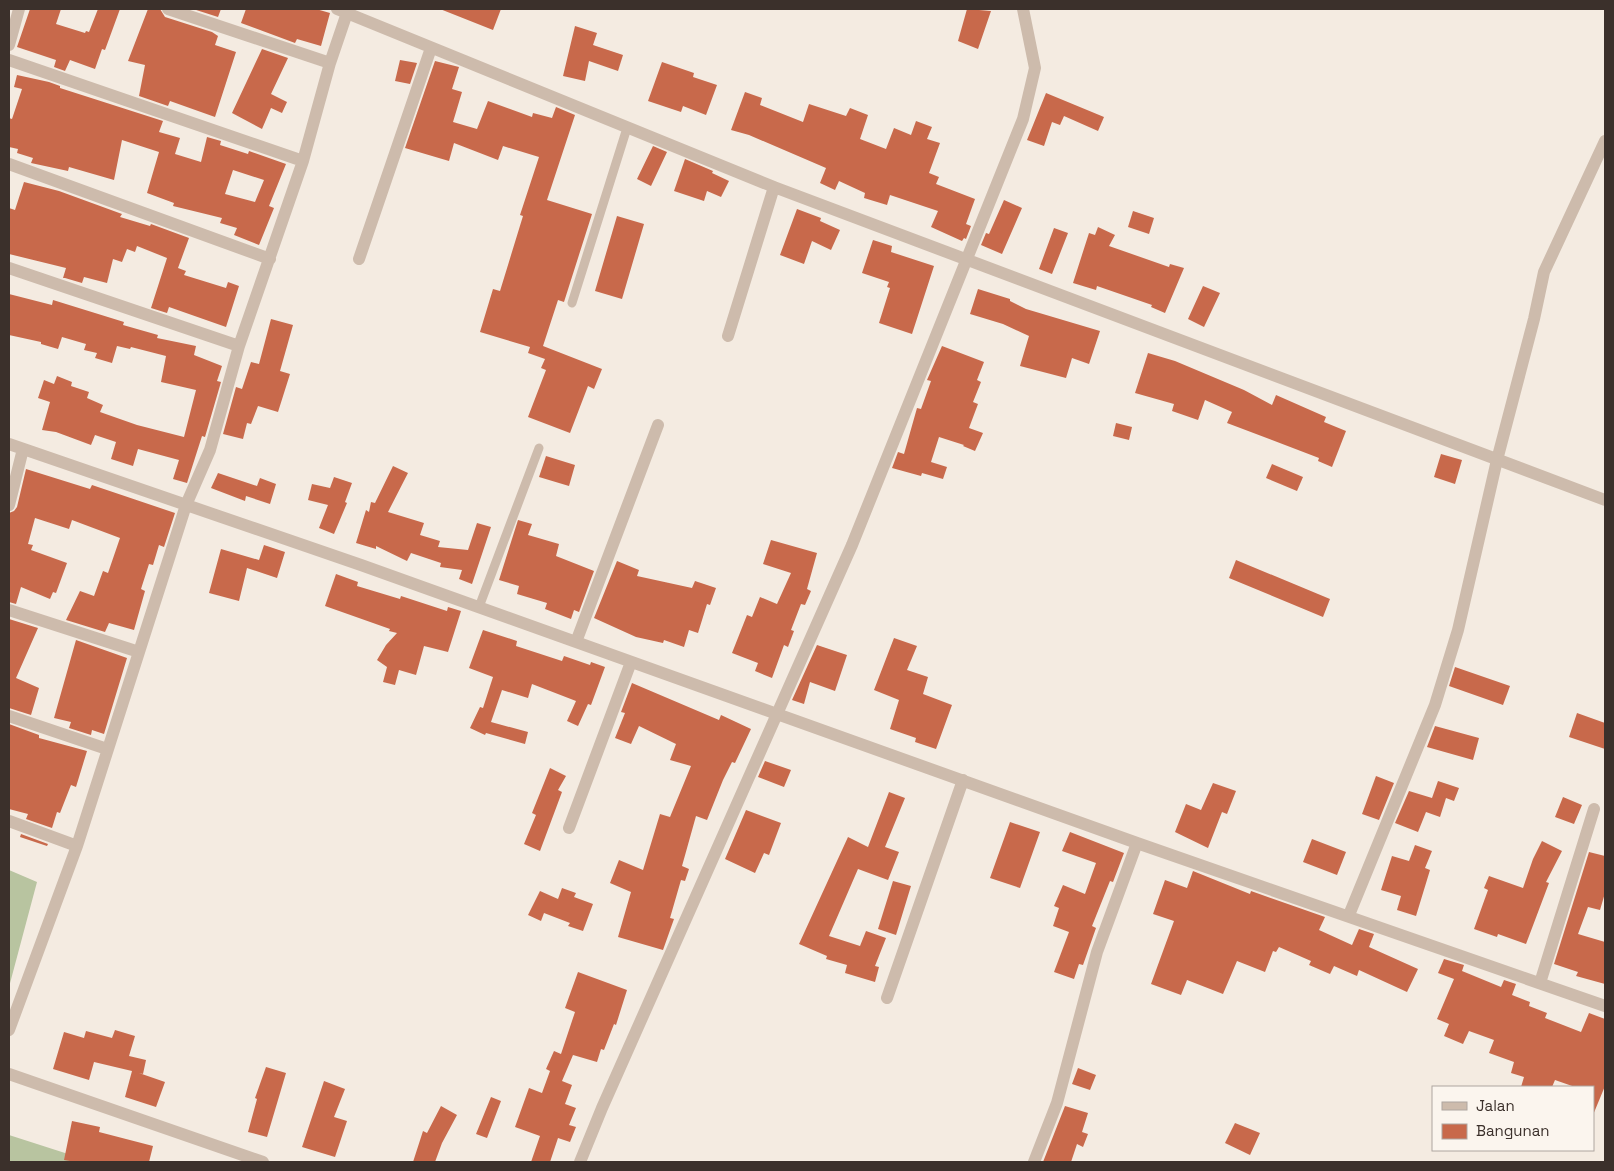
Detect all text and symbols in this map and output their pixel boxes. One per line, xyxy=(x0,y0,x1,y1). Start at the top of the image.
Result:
legend xyxy=(1432,1086,1594,1151)
text: Jalan xyxy=(1476,1096,1515,1115)
text: Bangunan xyxy=(1476,1121,1550,1140)

